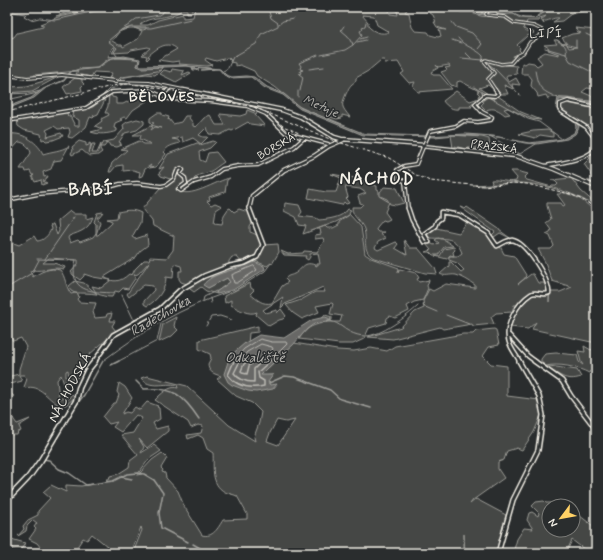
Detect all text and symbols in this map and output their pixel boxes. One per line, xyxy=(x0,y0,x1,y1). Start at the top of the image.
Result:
district label: LIPÍ xyxy=(529,24,563,42)
district label: BĚLOVES xyxy=(129,88,195,106)
water label: Metuje xyxy=(300,92,342,122)
street label: BORSKÁ xyxy=(255,130,298,163)
street label: PRAŽSKÁ xyxy=(470,136,518,157)
district label: NÁCHOD xyxy=(340,167,414,190)
district label: BABÍ xyxy=(68,178,114,201)
water label: Radechovka xyxy=(127,291,194,341)
water label: Odkaliště xyxy=(225,349,287,367)
street label: NÁCHODSKÁ xyxy=(44,350,96,425)
north arrow xyxy=(541,498,581,538)
text: N xyxy=(545,516,561,530)

